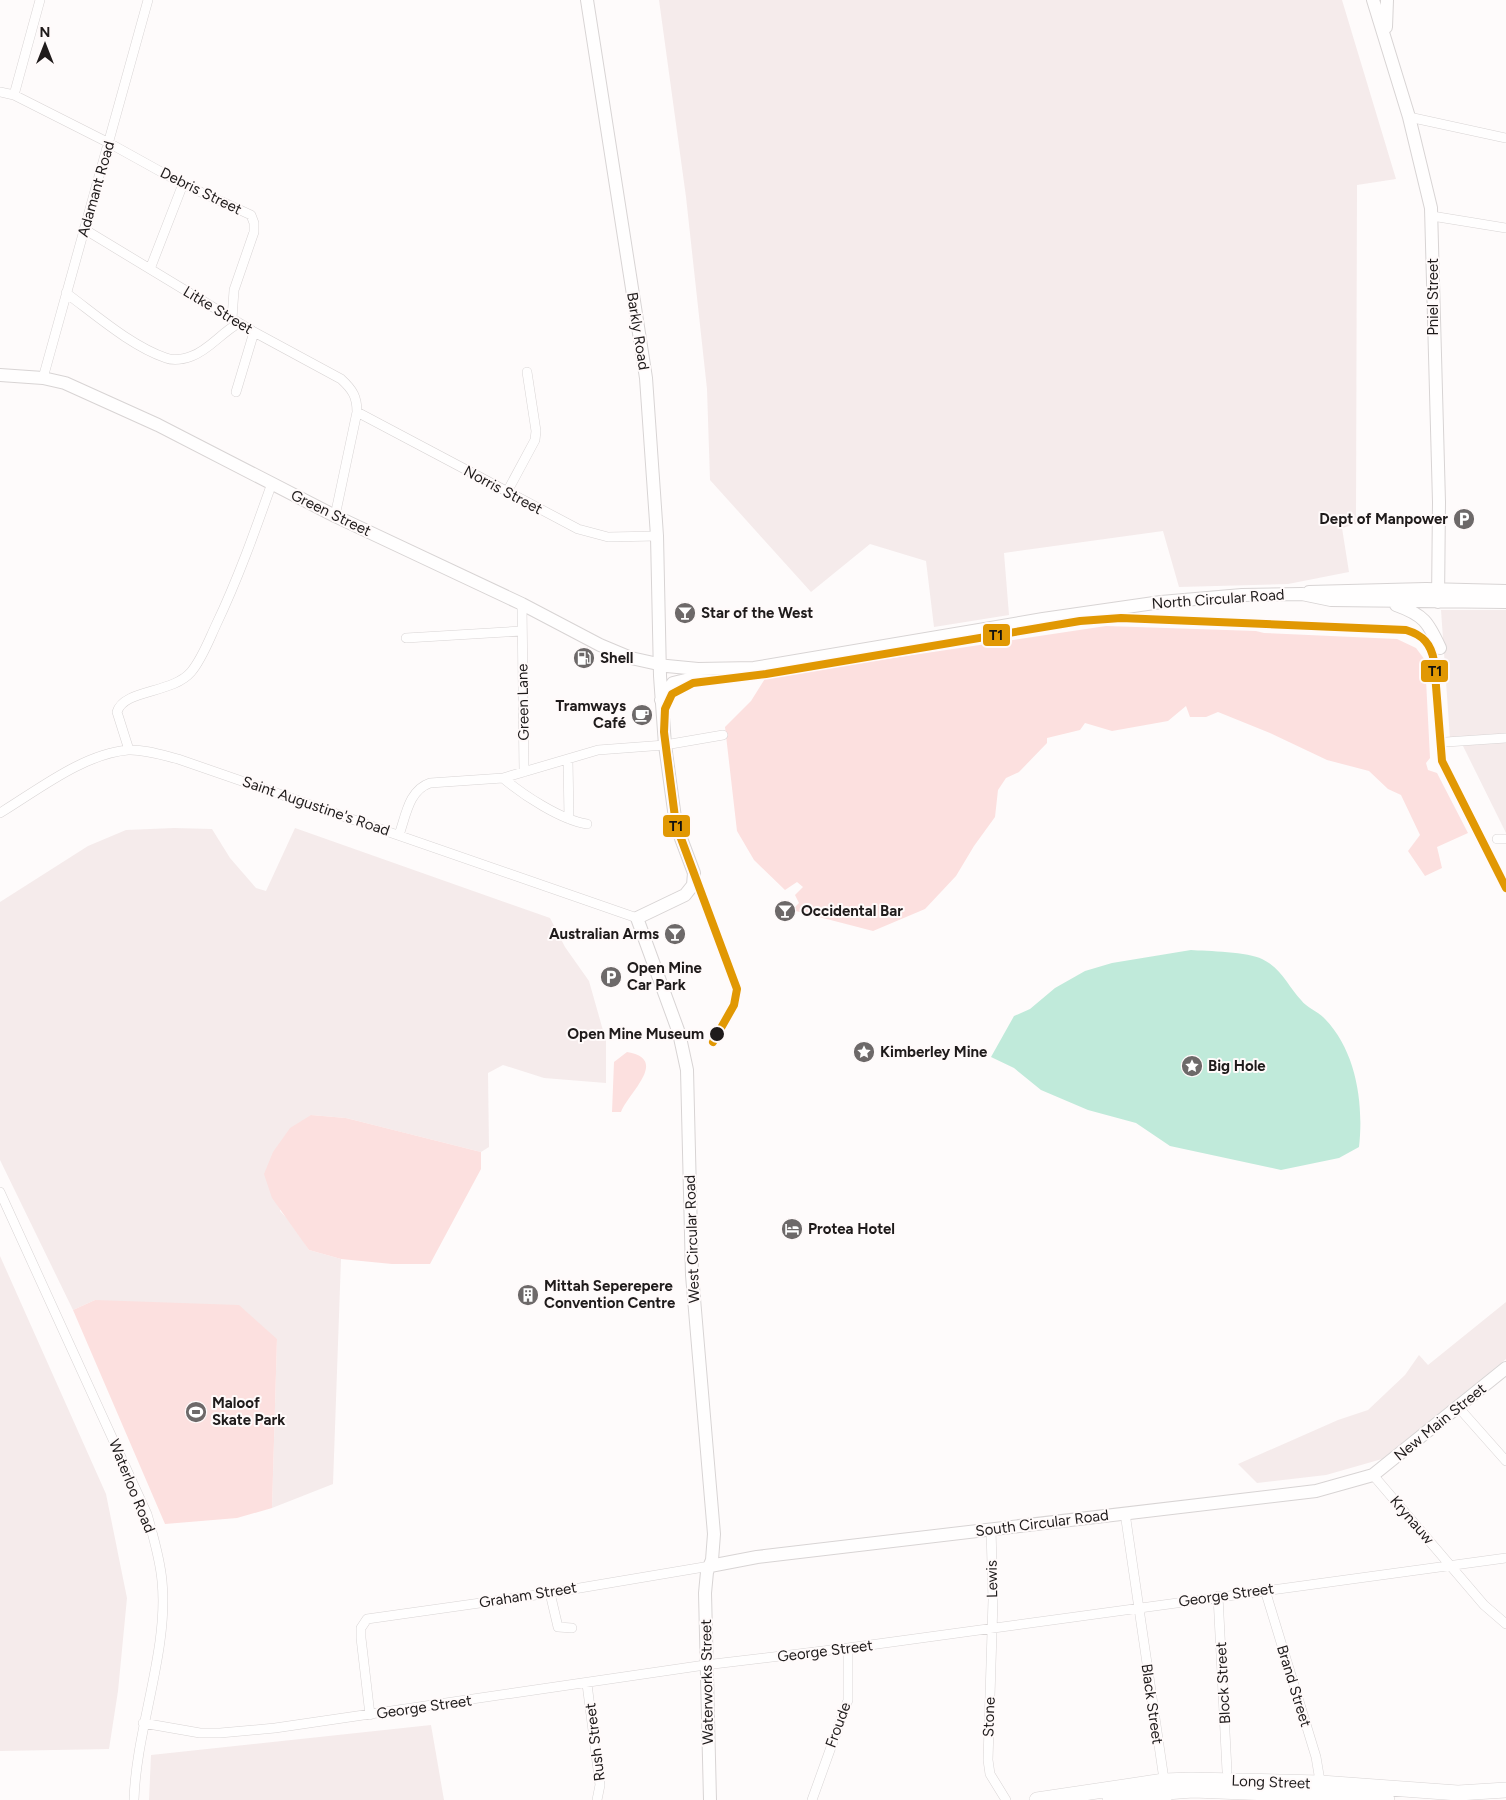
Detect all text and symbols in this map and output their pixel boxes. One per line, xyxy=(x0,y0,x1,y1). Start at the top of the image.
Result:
north arrow xyxy=(20,20,70,70)
text: N xyxy=(40,24,50,41)
street label: Adamant Road xyxy=(74,139,118,239)
street label: Debris Street xyxy=(157,164,245,219)
street label: Pniel Street xyxy=(1424,258,1442,336)
street label: Litke Street xyxy=(180,282,256,338)
street label: Barkly Road xyxy=(623,291,653,371)
street label: Norris Street xyxy=(461,462,546,518)
street label: Green Street xyxy=(288,486,374,540)
parking icon: Dept of Manpower xyxy=(1452,507,1476,531)
place label: Dept of Manpower xyxy=(1319,510,1448,528)
street label: North Circular Road xyxy=(1151,585,1285,613)
bar icon: Star of the West xyxy=(673,601,697,625)
place label: Star of the West xyxy=(701,604,813,622)
line badge: T1 xyxy=(982,623,1011,647)
text: T1 xyxy=(989,627,1003,644)
fuel station icon: Shell xyxy=(572,646,596,670)
place label: Shell xyxy=(600,649,633,667)
line badge: T1 xyxy=(1420,659,1449,683)
street label: Green Lane xyxy=(513,663,533,741)
text: T1 xyxy=(1428,663,1442,680)
place label: Tramways Café xyxy=(556,697,627,732)
cafe icon: Tramways Café xyxy=(630,703,654,727)
street label: Saint Augustine's Road xyxy=(240,772,392,840)
line badge: T1 xyxy=(662,814,691,838)
text: T1 xyxy=(669,818,683,835)
bar icon: Occidental Bar xyxy=(773,899,797,923)
place label: Occidental Bar xyxy=(801,902,903,920)
bar icon: Australian Arms xyxy=(663,922,687,946)
place label: Australian Arms xyxy=(549,925,659,943)
place label: Open Mine Car Park xyxy=(627,959,703,994)
parking icon: Open Mine Car Park xyxy=(599,965,623,989)
place label: Open Mine Museum xyxy=(567,1025,704,1043)
marker: Open Mine Museum xyxy=(708,1025,726,1043)
place icon: Kimberley Mine xyxy=(852,1040,876,1064)
place label: Kimberley Mine xyxy=(880,1043,988,1061)
place icon: Big Hole xyxy=(1180,1054,1204,1078)
place label: Big Hole xyxy=(1208,1057,1266,1075)
street label: West Circular Road xyxy=(681,1174,703,1304)
hotel icon: Protea Hotel xyxy=(780,1217,804,1241)
place label: Protea Hotel xyxy=(808,1220,895,1238)
place label: Mittah Seperepere Convention Centre xyxy=(544,1277,676,1312)
building icon: Mittah Seperepere Convention Centre xyxy=(516,1283,540,1307)
street label: New Main Street xyxy=(1390,1379,1490,1465)
place label: Maloof Skate Park xyxy=(212,1394,285,1429)
sports icon: Maloof Skate Park xyxy=(184,1400,208,1424)
street label: Waterloo Road xyxy=(105,1437,159,1535)
street label: Krynauw xyxy=(1386,1492,1438,1548)
street label: South Circular Road xyxy=(974,1506,1110,1540)
street label: Lewis xyxy=(983,1560,1001,1598)
street label: Graham Street xyxy=(478,1578,578,1612)
street label: George Street xyxy=(1177,1579,1275,1611)
street label: Waterworks Street xyxy=(697,1619,717,1745)
street label: George Street xyxy=(776,1636,874,1666)
street label: Block Street xyxy=(1212,1641,1234,1725)
street label: Brand Street xyxy=(1273,1643,1315,1729)
street label: Black Street xyxy=(1137,1663,1167,1746)
street label: George Street xyxy=(375,1691,473,1723)
street label: Stone xyxy=(979,1697,999,1737)
street label: Froude xyxy=(821,1700,855,1750)
street label: Rush Street xyxy=(581,1701,609,1782)
street label: Long Street xyxy=(1231,1772,1311,1792)

